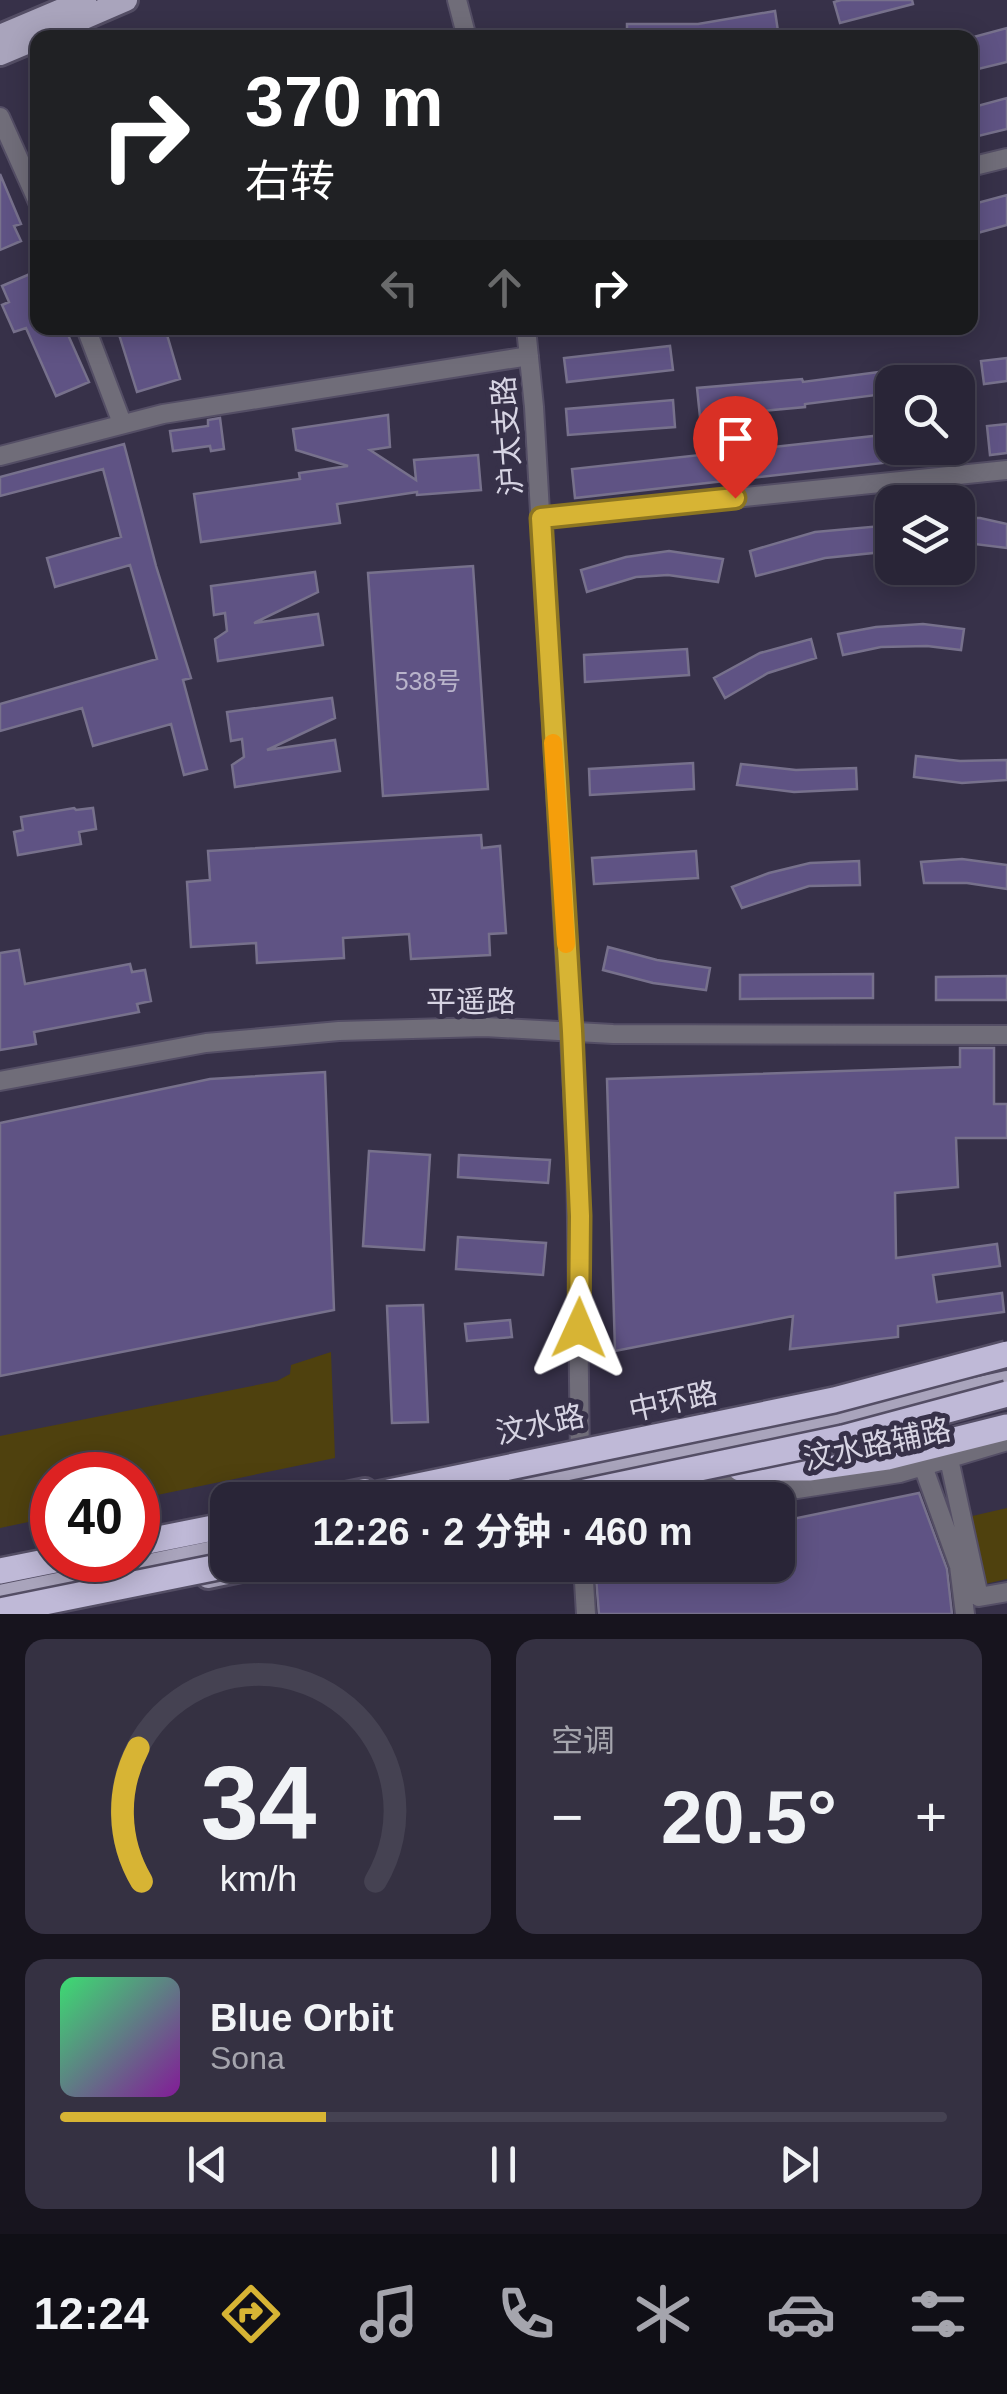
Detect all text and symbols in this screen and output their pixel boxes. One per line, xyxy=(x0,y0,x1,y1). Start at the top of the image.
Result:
text: 370 m xyxy=(245,63,443,141)
icon: right xyxy=(80,70,210,200)
text: 右转 xyxy=(245,156,335,207)
icon: left xyxy=(372,260,427,315)
icon: ahead xyxy=(477,260,532,315)
icon: right xyxy=(582,260,637,315)
map controls xyxy=(875,365,975,585)
button: search xyxy=(875,365,975,465)
street label: 沪太支路 xyxy=(486,375,528,497)
pin xyxy=(693,396,778,499)
icon: arrive xyxy=(708,411,763,466)
button: layers xyxy=(875,485,975,585)
house number: 538号 xyxy=(395,667,461,695)
street label: 平遥路 xyxy=(426,985,516,1018)
position arrow xyxy=(527,1276,631,1380)
street label: 中环路 xyxy=(626,1376,720,1426)
street label: 汶水路 xyxy=(493,1399,587,1449)
street label: 汶水路辅路 xyxy=(800,1412,954,1476)
speed limit sign: 40 xyxy=(30,1452,160,1582)
text: 12:26 · 2 分钟 · 460 m xyxy=(312,1511,693,1553)
text: 空调 xyxy=(551,1723,615,1759)
text: 34 xyxy=(200,1745,316,1861)
text: 20.5° xyxy=(661,1775,837,1859)
text: − xyxy=(551,1786,583,1848)
text: + xyxy=(915,1786,947,1848)
text: km/h xyxy=(219,1859,297,1899)
text: Blue Orbit xyxy=(210,1997,394,2039)
text: Sona xyxy=(210,2040,285,2076)
icon: previous xyxy=(180,2137,235,2192)
icon: pause xyxy=(476,2137,531,2192)
icon: next xyxy=(772,2137,827,2192)
icon: directions xyxy=(216,2279,286,2349)
icon: music xyxy=(354,2279,424,2349)
icon: phone xyxy=(491,2279,561,2349)
icon: climate xyxy=(628,2279,698,2349)
icon: car xyxy=(766,2279,836,2349)
icon: filters xyxy=(903,2279,973,2349)
text: 12:24 xyxy=(34,2288,149,2339)

